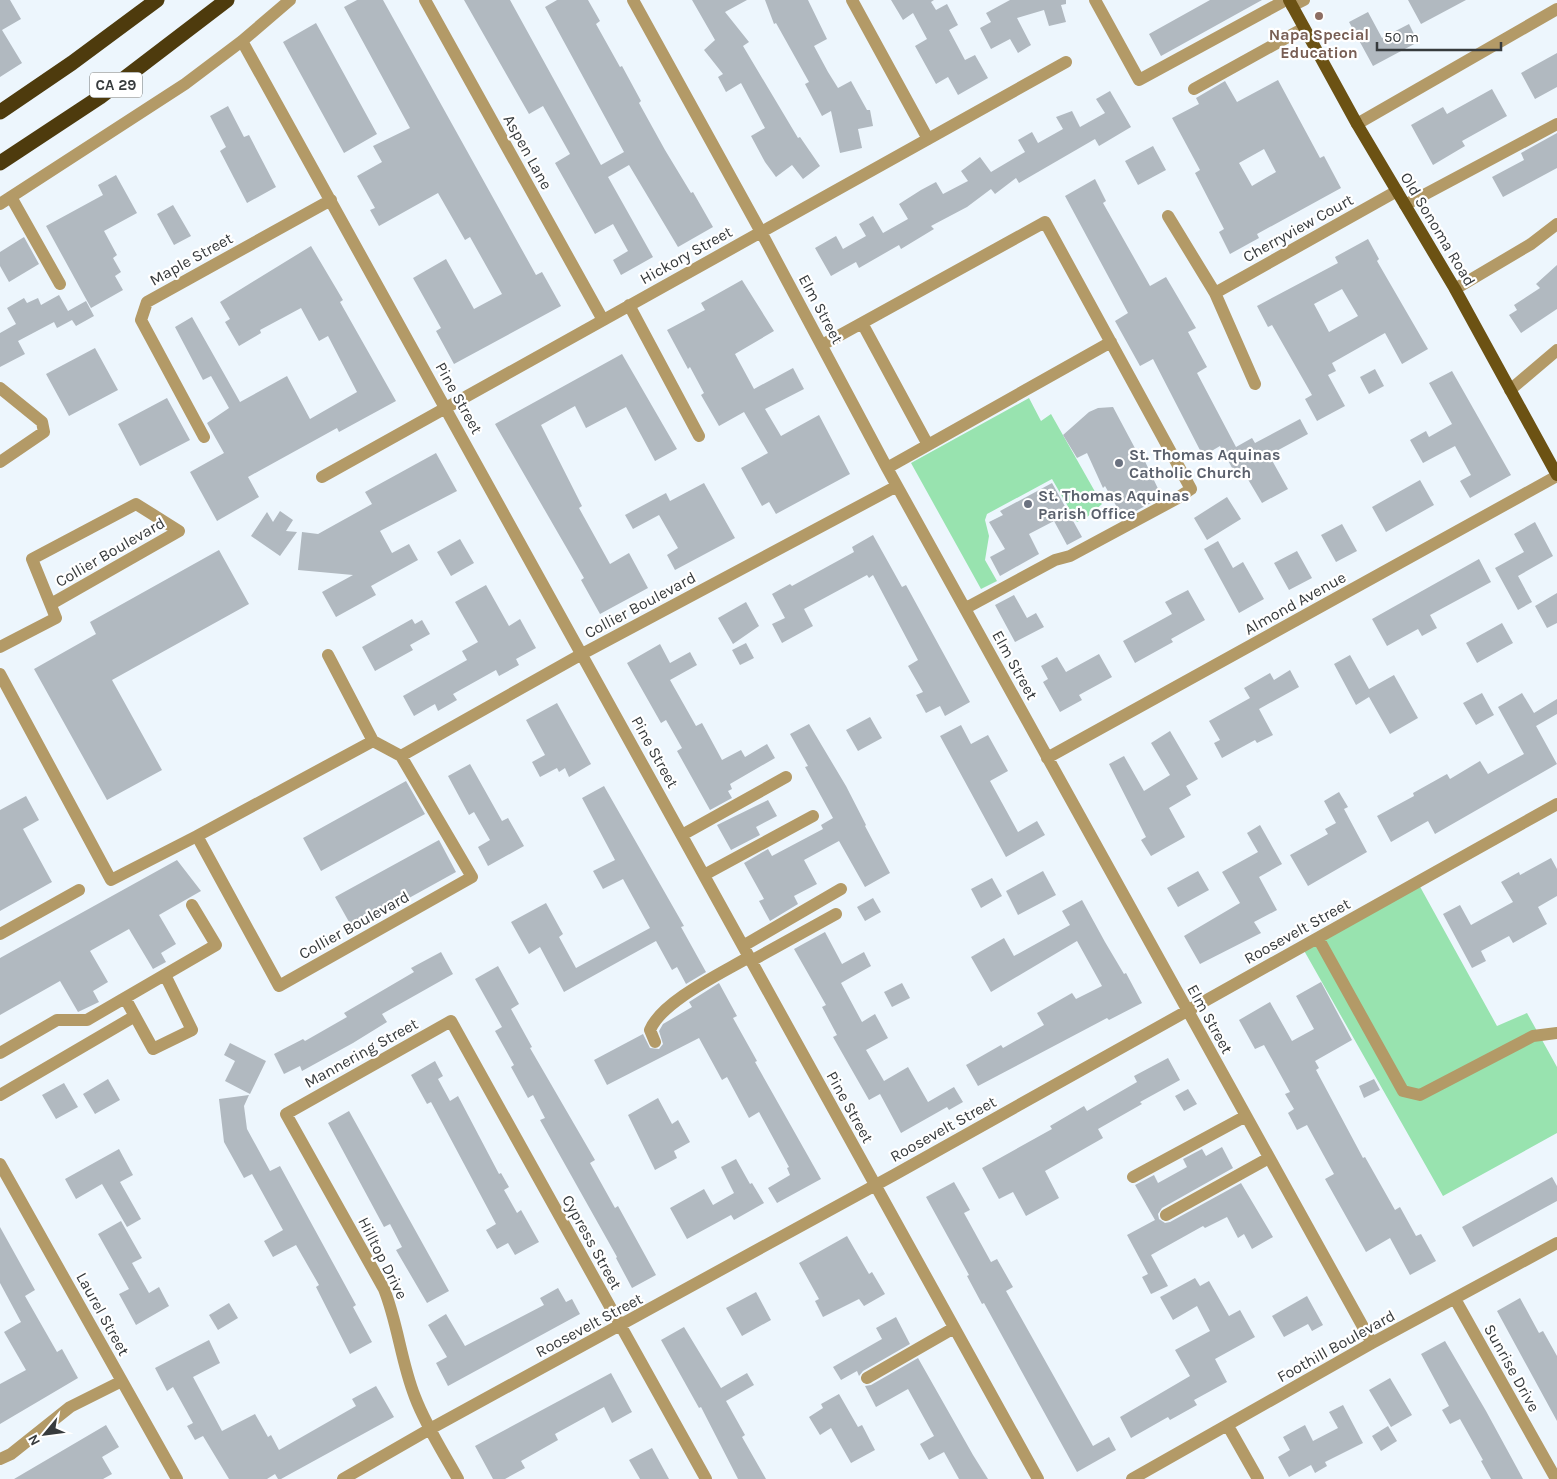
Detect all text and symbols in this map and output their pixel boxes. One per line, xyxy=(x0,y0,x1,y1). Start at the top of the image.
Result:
marker: Napa Special Education xyxy=(1313,10,1325,22)
scale bar xyxy=(1377,20,1501,52)
place label: Napa Special Education xyxy=(1269,25,1369,62)
text: 50 m xyxy=(1384,28,1419,46)
road number: CA 29 xyxy=(90,72,142,98)
street label: Aspen Lane xyxy=(500,111,556,193)
street label: Old Sonoma Road xyxy=(1397,169,1479,289)
street label: Cherryview Court xyxy=(1240,190,1356,266)
street label: Hickory Street xyxy=(637,222,735,288)
street label: Maple Street xyxy=(146,228,236,290)
street label: Elm Street xyxy=(795,271,847,347)
street label: Pine Street xyxy=(431,359,487,437)
place label: St. Thomas Aquinas Catholic Church xyxy=(1129,445,1280,482)
marker: St. Thomas Aquinas Catholic Church xyxy=(1113,457,1125,469)
place label: St. Thomas Aquinas Parish Office xyxy=(1038,486,1189,523)
marker: St. Thomas Aquinas Parish Office xyxy=(1022,498,1034,510)
street label: Collier Boulevard xyxy=(52,513,168,591)
street label: Almond Avenue xyxy=(1241,567,1349,639)
street label: Collier Boulevard xyxy=(581,568,699,642)
street label: Elm Street xyxy=(988,627,1042,703)
street label: Pine Street xyxy=(627,713,683,791)
street label: Collier Boulevard xyxy=(295,887,413,963)
street label: Roosevelt Street xyxy=(1241,894,1353,968)
street label: Elm Street xyxy=(1183,981,1237,1057)
street label: Mannering Street xyxy=(301,1014,421,1092)
street label: Pine Street xyxy=(822,1068,878,1146)
street label: Roosevelt Street xyxy=(887,1092,999,1166)
street label: Cypress Street xyxy=(558,1191,626,1293)
street label: Hilltop Drive xyxy=(354,1214,412,1302)
street label: Laurel Street xyxy=(72,1269,134,1359)
street label: Roosevelt Street xyxy=(532,1289,646,1361)
street label: Foothill Boulevard xyxy=(1274,1306,1398,1386)
street label: Sunrise Drive xyxy=(1480,1321,1544,1415)
north arrow xyxy=(20,1409,70,1459)
text: N xyxy=(24,1432,44,1449)

